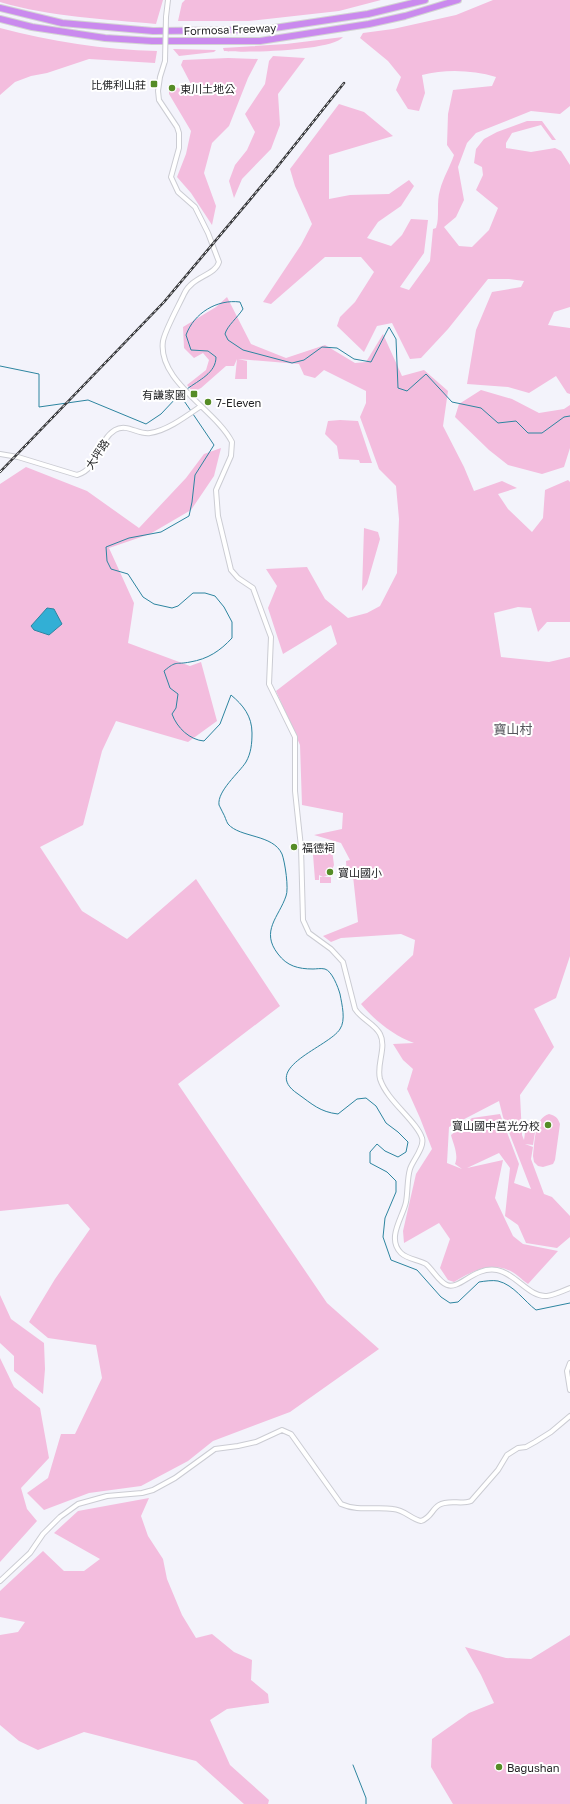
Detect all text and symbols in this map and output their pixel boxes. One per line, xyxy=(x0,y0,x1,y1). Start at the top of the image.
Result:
street label: Formosa Freeway xyxy=(183,21,277,37)
place label: 比佛利山莊 xyxy=(91,78,146,91)
marker: 比佛利山莊 xyxy=(149,79,159,89)
place label: 東川土地公 xyxy=(180,82,235,95)
marker: 東川土地公 xyxy=(167,83,177,93)
place label: 有謙家園 xyxy=(142,388,186,401)
marker: 有謙家園 xyxy=(189,389,199,399)
place label: 7-Eleven xyxy=(216,396,261,409)
marker: 7-Eleven xyxy=(203,397,213,407)
street label: 大坪路 xyxy=(83,437,111,471)
district label: 寶山村 xyxy=(493,721,533,737)
place label: 福德祠 xyxy=(302,841,335,854)
marker: 福德祠 xyxy=(289,842,299,852)
place label: 寶山國小 xyxy=(338,866,382,879)
marker: 寶山國小 xyxy=(325,867,335,877)
place label: 寶山國中莒光分校 xyxy=(452,1119,540,1132)
marker: 寶山國中莒光分校 xyxy=(543,1120,553,1130)
place label: Bagushan xyxy=(507,1761,560,1774)
marker: Bagushan xyxy=(494,1762,504,1772)

